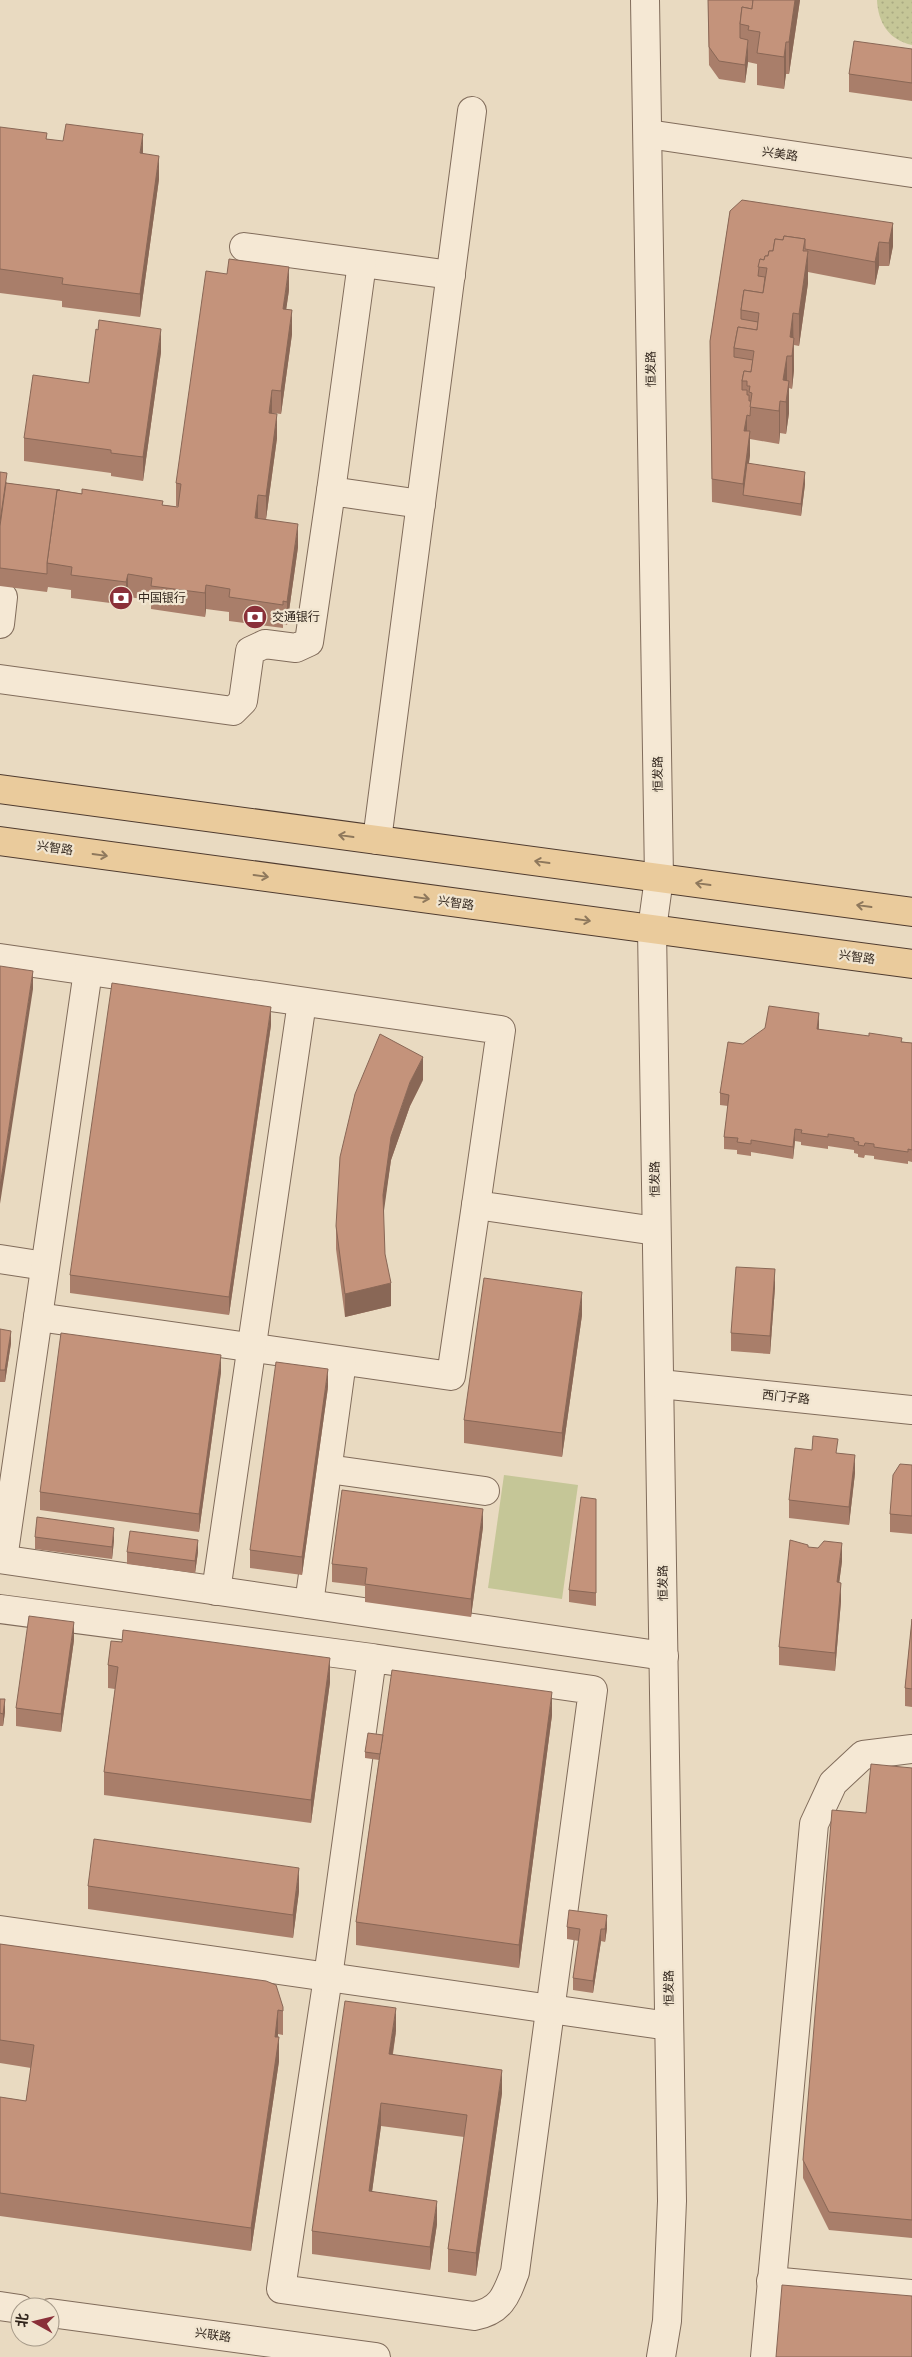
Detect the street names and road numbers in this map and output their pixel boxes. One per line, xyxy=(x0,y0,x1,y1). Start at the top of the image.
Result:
street label: 兴美路 xyxy=(761,145,799,163)
street label: 恒发路 xyxy=(644,351,658,387)
street label: 恒发路 xyxy=(651,756,665,792)
street label: 兴智路 xyxy=(36,839,74,857)
street label: 兴智路 xyxy=(437,894,475,912)
street label: 兴智路 xyxy=(838,948,876,966)
street label: 恒发路 xyxy=(648,1161,662,1197)
street label: 西门子路 xyxy=(761,1388,811,1406)
street label: 恒发路 xyxy=(656,1565,670,1601)
street label: 恒发路 xyxy=(662,1970,676,2006)
street label: 兴联路 xyxy=(194,2326,232,2344)

